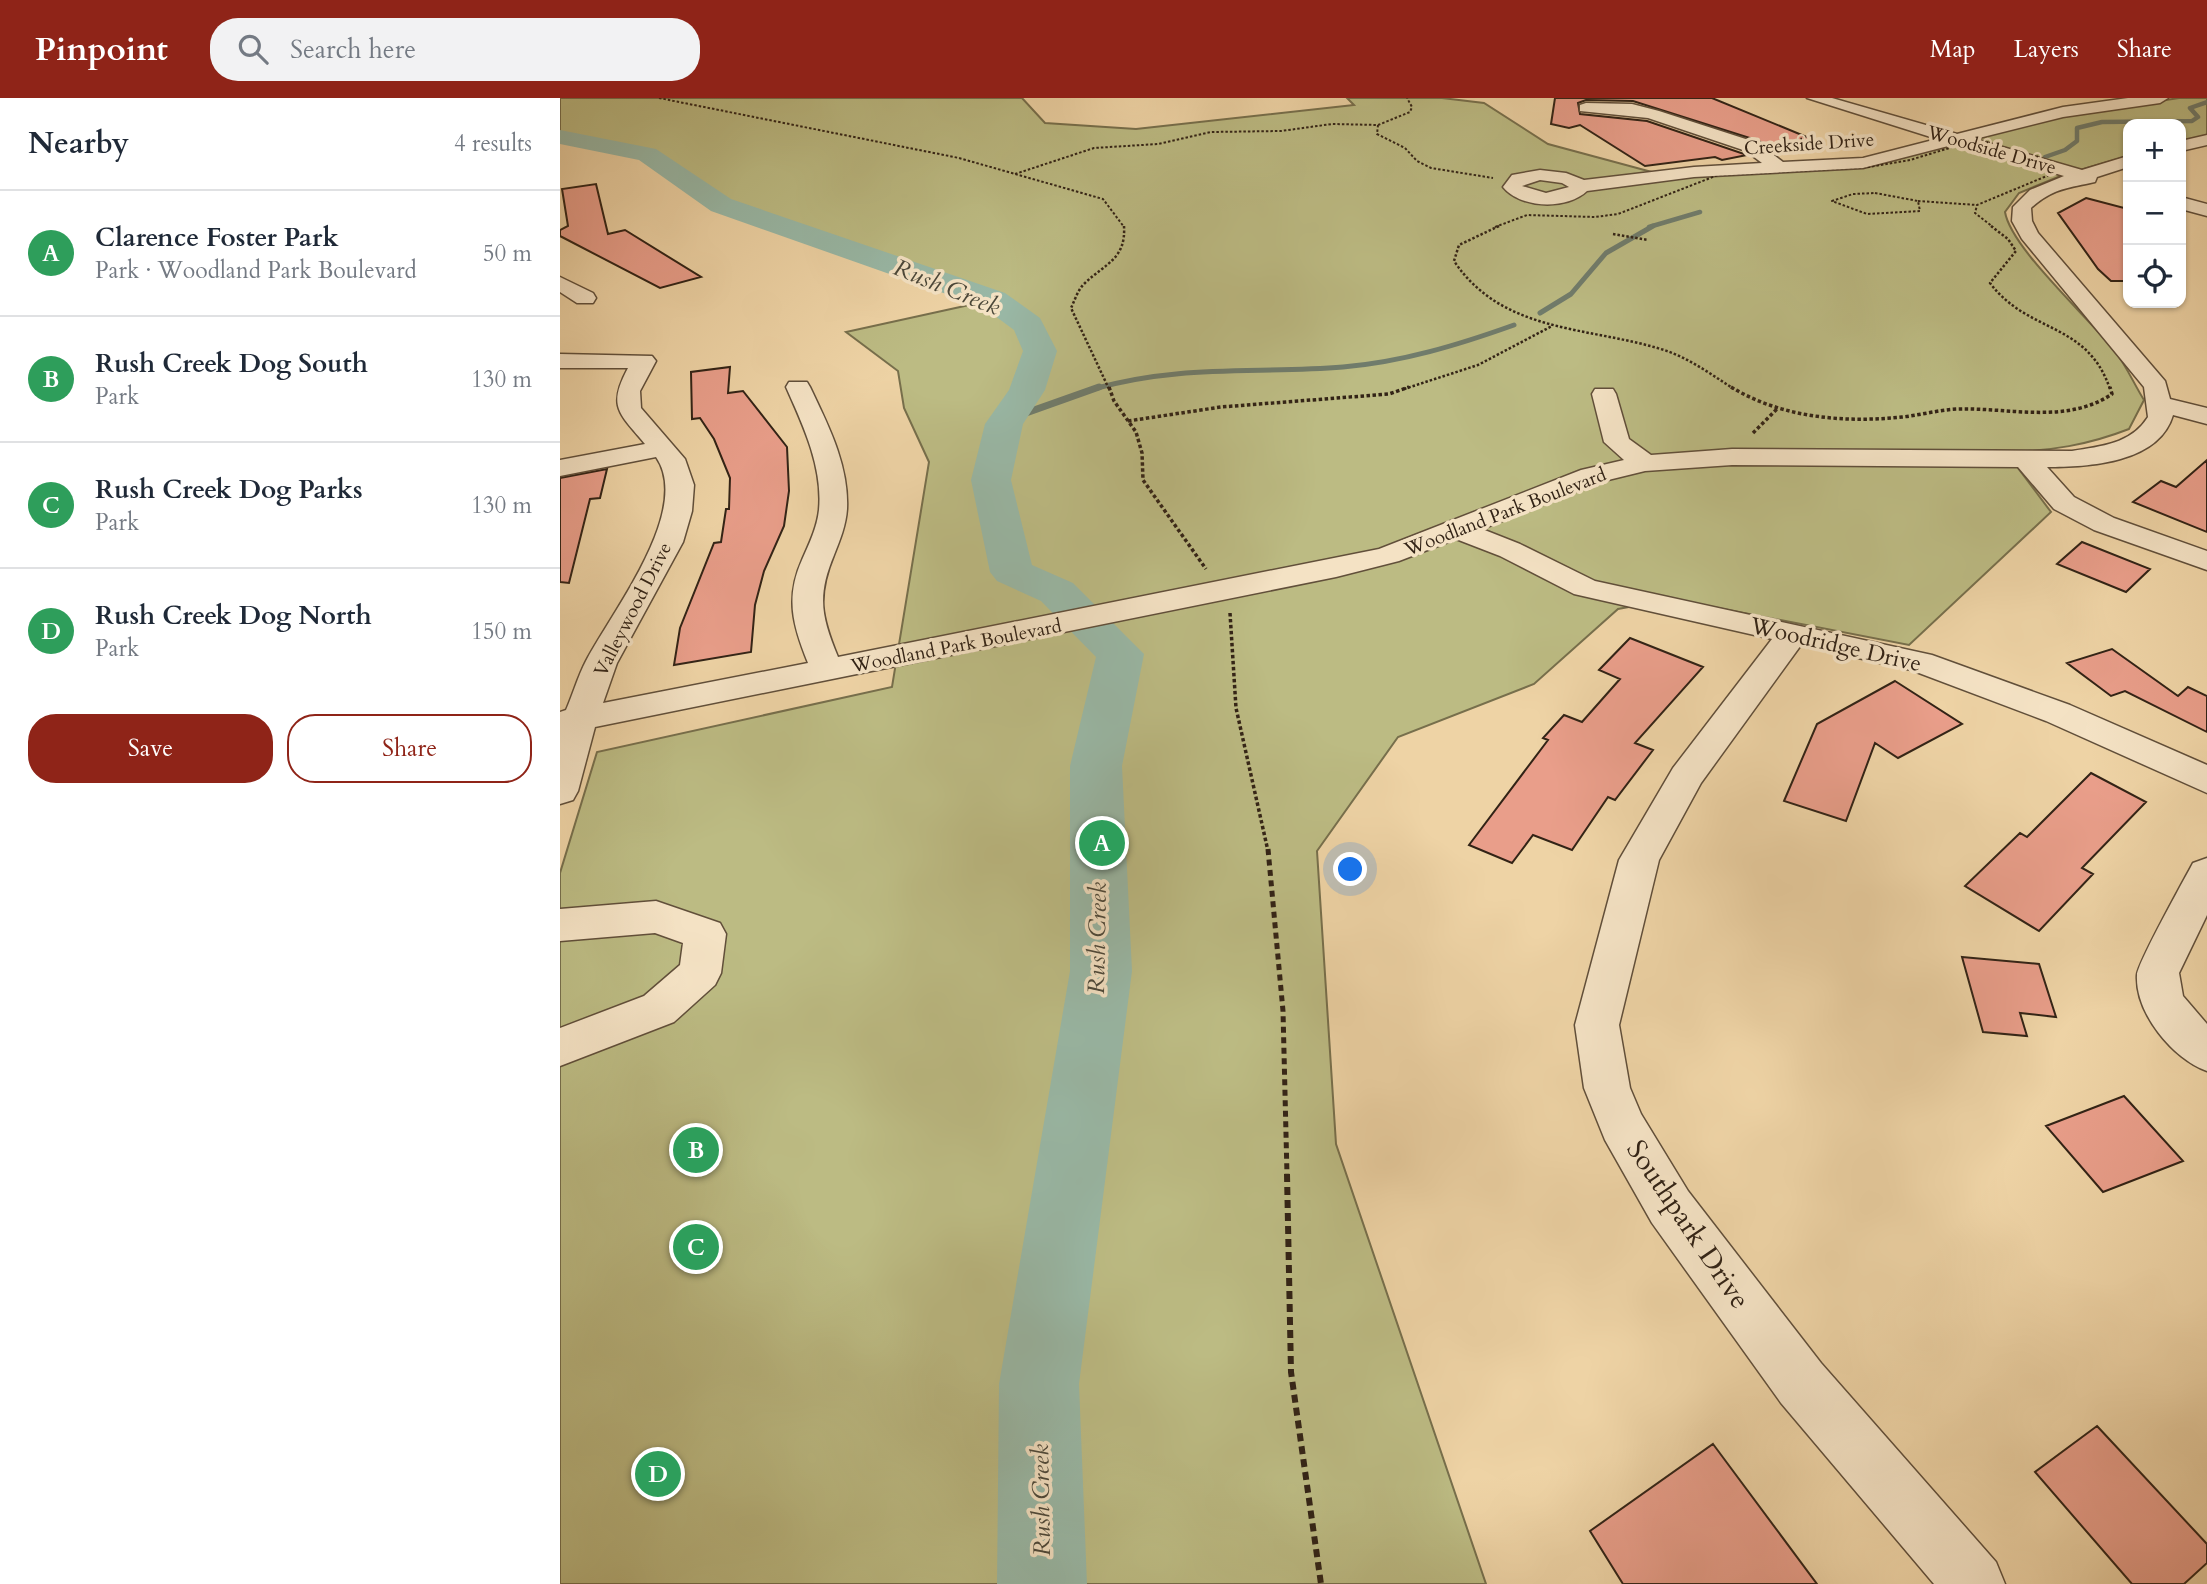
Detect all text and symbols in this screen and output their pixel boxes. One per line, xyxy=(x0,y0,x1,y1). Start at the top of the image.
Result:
search box xyxy=(210,18,700,81)
text: Pinpoint xyxy=(35,27,168,72)
icon: search xyxy=(234,30,272,68)
text: Search here xyxy=(290,32,416,67)
text: Map xyxy=(1930,33,1976,66)
text: Layers xyxy=(2014,33,2079,66)
text: Share xyxy=(2117,33,2172,66)
street label: Woodside Drive xyxy=(1923,119,2059,181)
map controls xyxy=(2123,119,2186,308)
button: + xyxy=(2123,119,2186,182)
text: Nearby xyxy=(28,123,129,164)
street label: Creekside Drive xyxy=(1743,126,1875,162)
text: 4 results xyxy=(454,128,532,159)
button: − xyxy=(2123,182,2186,245)
text: Clarence Foster Park xyxy=(95,220,339,255)
text: A xyxy=(42,238,60,269)
text: 50 m xyxy=(483,238,532,269)
button: locate xyxy=(2123,245,2186,308)
water label: Rush Creek xyxy=(889,251,1005,324)
text: Park · Woodland Park Boulevard xyxy=(95,255,417,286)
text: Rush Creek Dog South xyxy=(95,346,368,381)
text: B xyxy=(43,364,59,395)
text: 130 m xyxy=(471,364,532,395)
text: Park xyxy=(95,381,139,412)
street label: Woodland Park Boulevard xyxy=(1400,461,1610,563)
text: Rush Creek Dog Parks xyxy=(95,472,363,507)
text: C xyxy=(42,490,60,521)
text: 130 m xyxy=(471,490,532,521)
text: Park xyxy=(95,507,139,538)
street label: Valleywood Drive xyxy=(588,538,678,681)
text: Rush Creek Dog North xyxy=(95,598,372,633)
street label: Woodridge Drive xyxy=(1746,610,1925,679)
street label: Woodland Park Boulevard xyxy=(848,613,1064,679)
text: D xyxy=(41,616,61,647)
text: 150 m xyxy=(471,616,532,647)
text: Park xyxy=(95,633,139,664)
button: Save xyxy=(28,714,273,783)
button: Share xyxy=(287,714,532,783)
pin: A xyxy=(1079,817,1125,869)
your location xyxy=(1333,852,1367,886)
water label: Rush Creek xyxy=(1080,882,1115,994)
pin: B xyxy=(673,1124,719,1176)
street label: Southpark Drive xyxy=(1618,1133,1759,1317)
pin: C xyxy=(673,1221,719,1273)
water label: Rush Creek xyxy=(1024,1444,1059,1556)
pin: D xyxy=(635,1448,681,1500)

